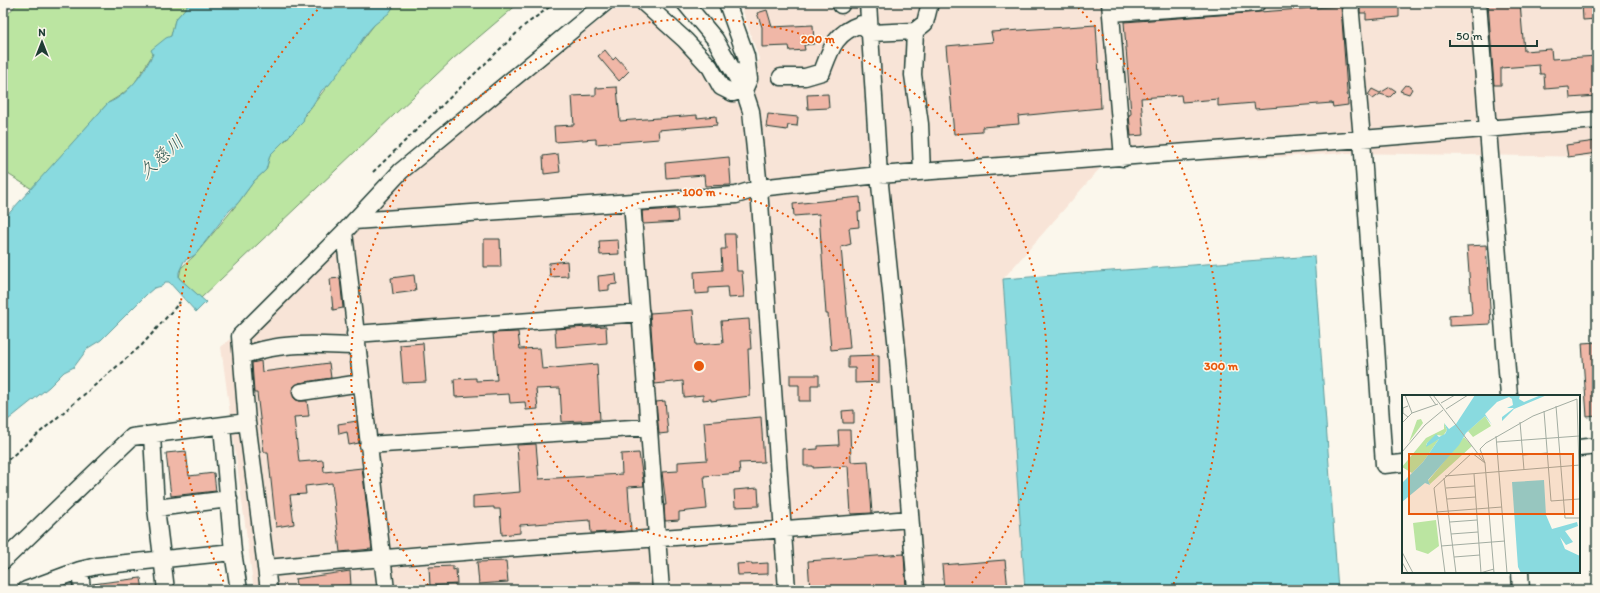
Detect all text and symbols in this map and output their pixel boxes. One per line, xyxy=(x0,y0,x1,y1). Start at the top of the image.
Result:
north arrow xyxy=(22,22,62,62)
scale bar xyxy=(1450,22,1537,48)
text: N xyxy=(38,26,46,39)
text: 50 m xyxy=(1456,29,1482,43)
text: 200 m xyxy=(801,32,836,46)
water label: 久慈川 xyxy=(134,131,188,183)
text: 100 m xyxy=(682,185,716,199)
centre of rings xyxy=(692,359,706,373)
text: 300 m xyxy=(1204,359,1239,373)
inset map xyxy=(1402,395,1580,573)

